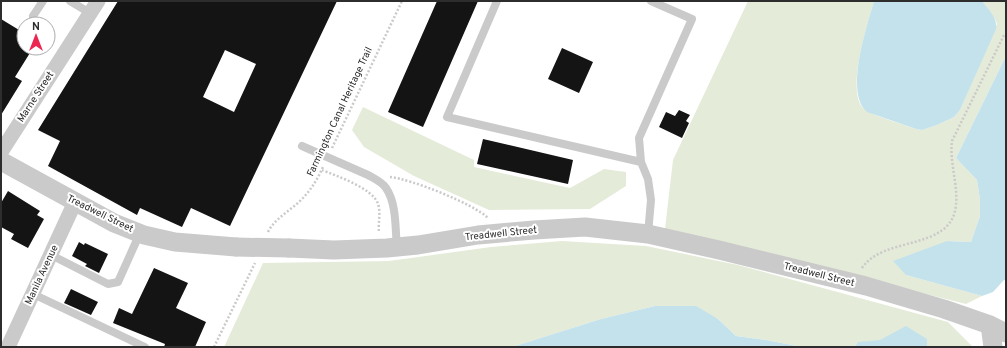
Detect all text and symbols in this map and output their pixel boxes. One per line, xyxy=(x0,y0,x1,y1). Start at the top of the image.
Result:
north arrow xyxy=(16,16,56,56)
text: N xyxy=(32,20,40,34)
street label: Farmington Canal Heritage Trail xyxy=(304,45,376,179)
street label: Marne Street xyxy=(15,69,57,125)
street label: Treadwell Street xyxy=(65,192,136,236)
street label: Treadwell Street xyxy=(464,224,538,244)
street label: Manila Avenue xyxy=(22,243,62,307)
street label: Treadwell Street xyxy=(782,260,856,290)

